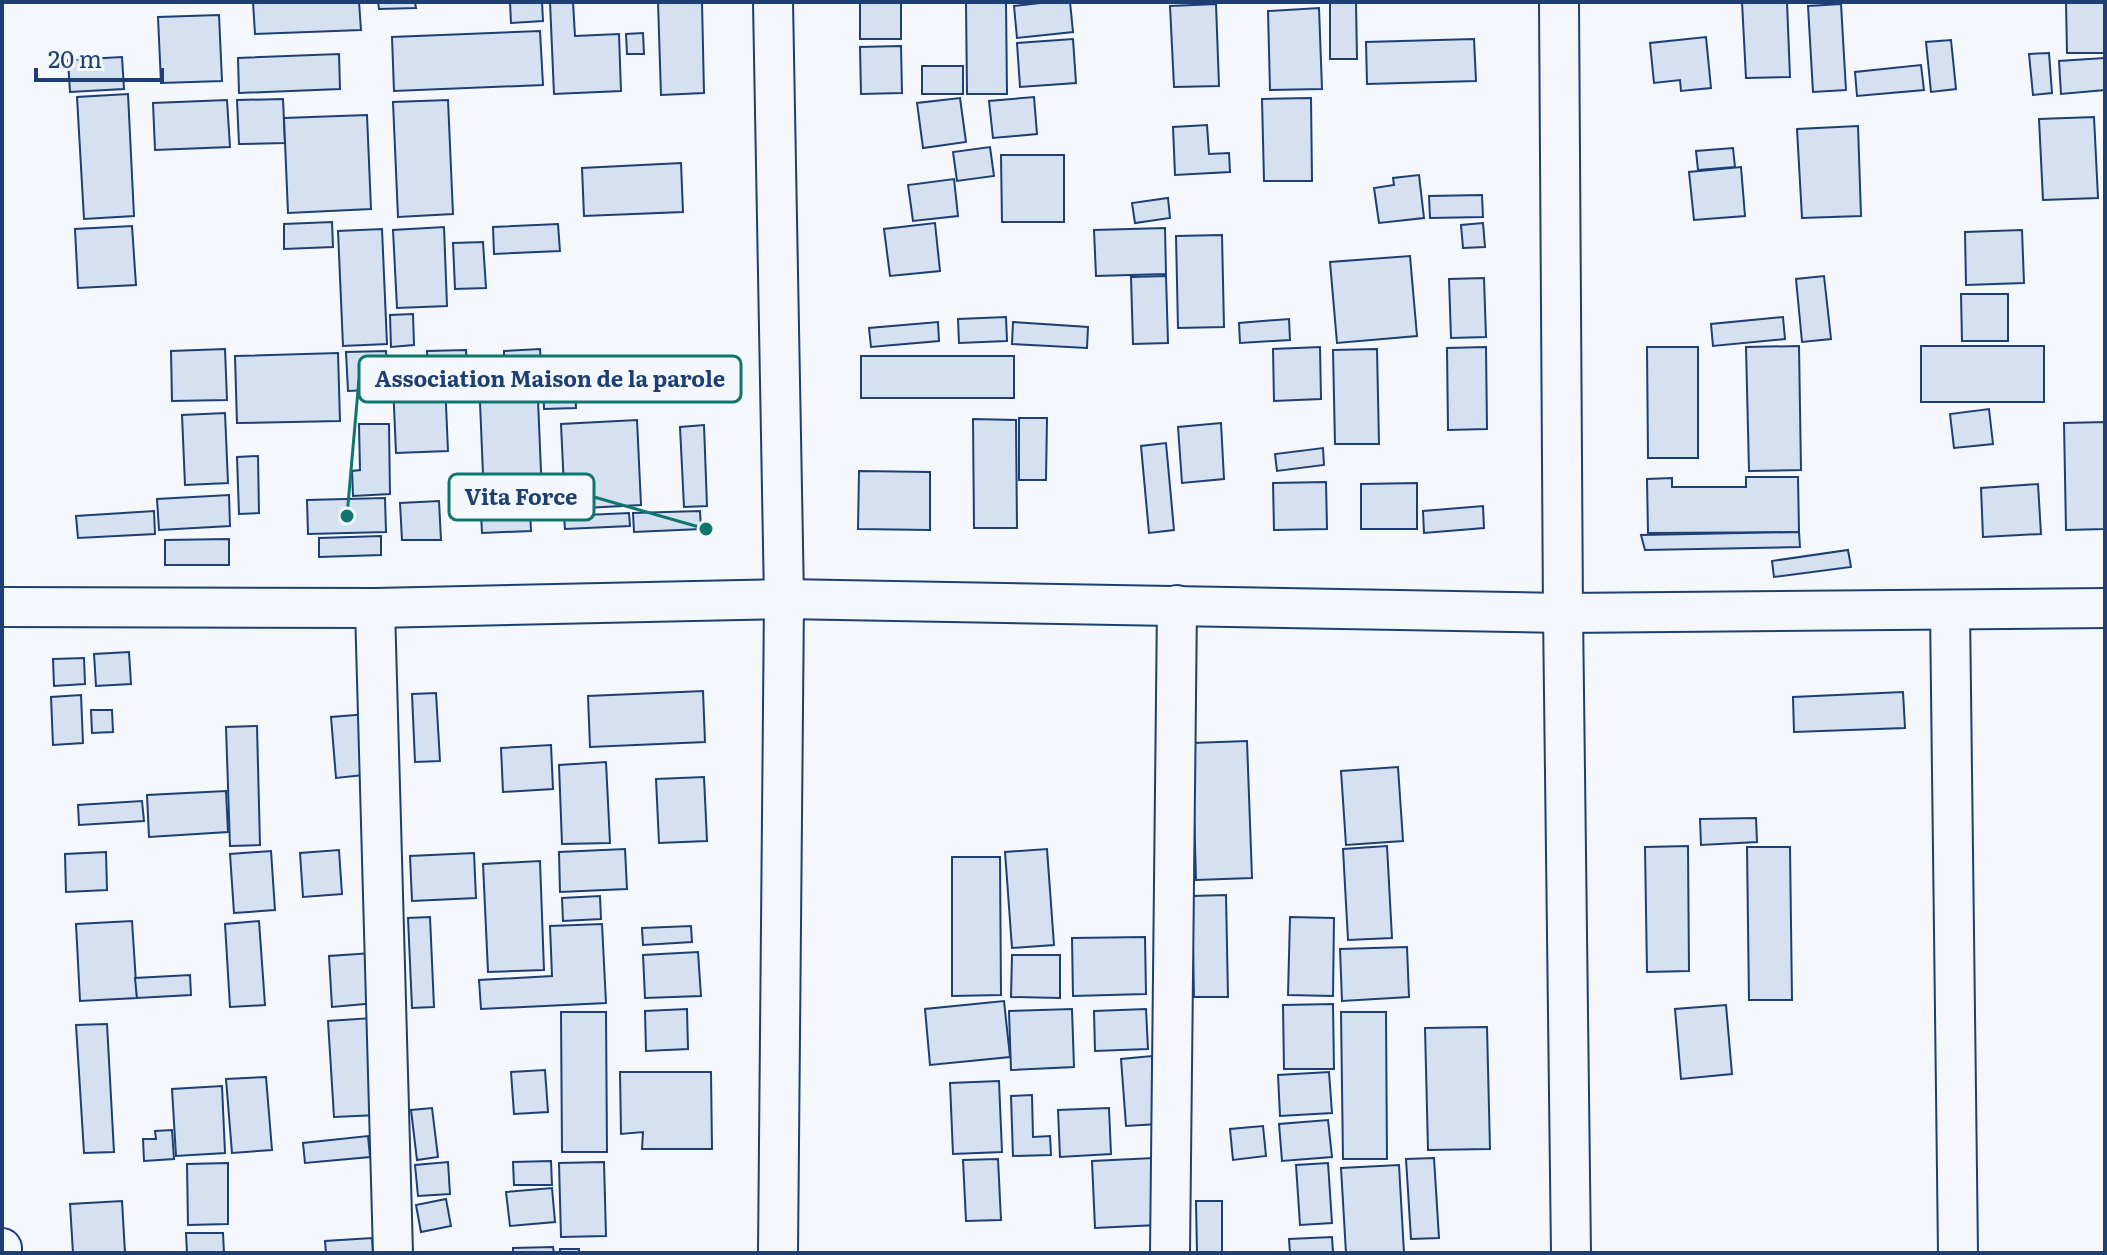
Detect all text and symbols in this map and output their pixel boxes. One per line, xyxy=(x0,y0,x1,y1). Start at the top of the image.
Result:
scale bar xyxy=(36,32,162,82)
text: 20 m xyxy=(48,40,102,75)
callout: Association Maison de la parole xyxy=(359,356,741,402)
text: Association Maison de la parole xyxy=(375,361,725,394)
callout: Vita Force xyxy=(449,474,594,520)
text: Vita Force xyxy=(464,479,578,512)

